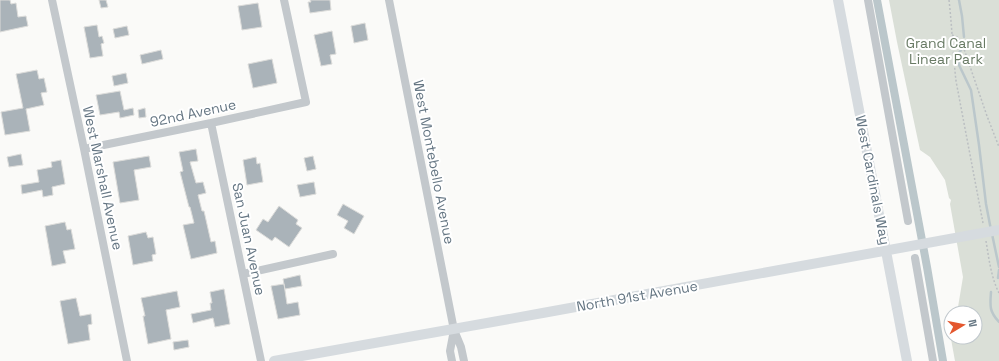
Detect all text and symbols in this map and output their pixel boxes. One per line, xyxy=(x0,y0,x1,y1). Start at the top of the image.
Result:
park label: Grand Canal Linear Park xyxy=(906,34,986,68)
street label: West Montebello Avenue xyxy=(409,78,459,246)
street label: 92nd Avenue xyxy=(148,95,238,131)
street label: West Marshall Avenue xyxy=(79,104,127,252)
street label: West Cardinals Way xyxy=(852,114,894,246)
street label: San Juan Avenue xyxy=(228,181,270,297)
street label: North 91st Avenue xyxy=(575,276,699,316)
north arrow xyxy=(943,305,983,345)
text: N xyxy=(965,318,980,328)

